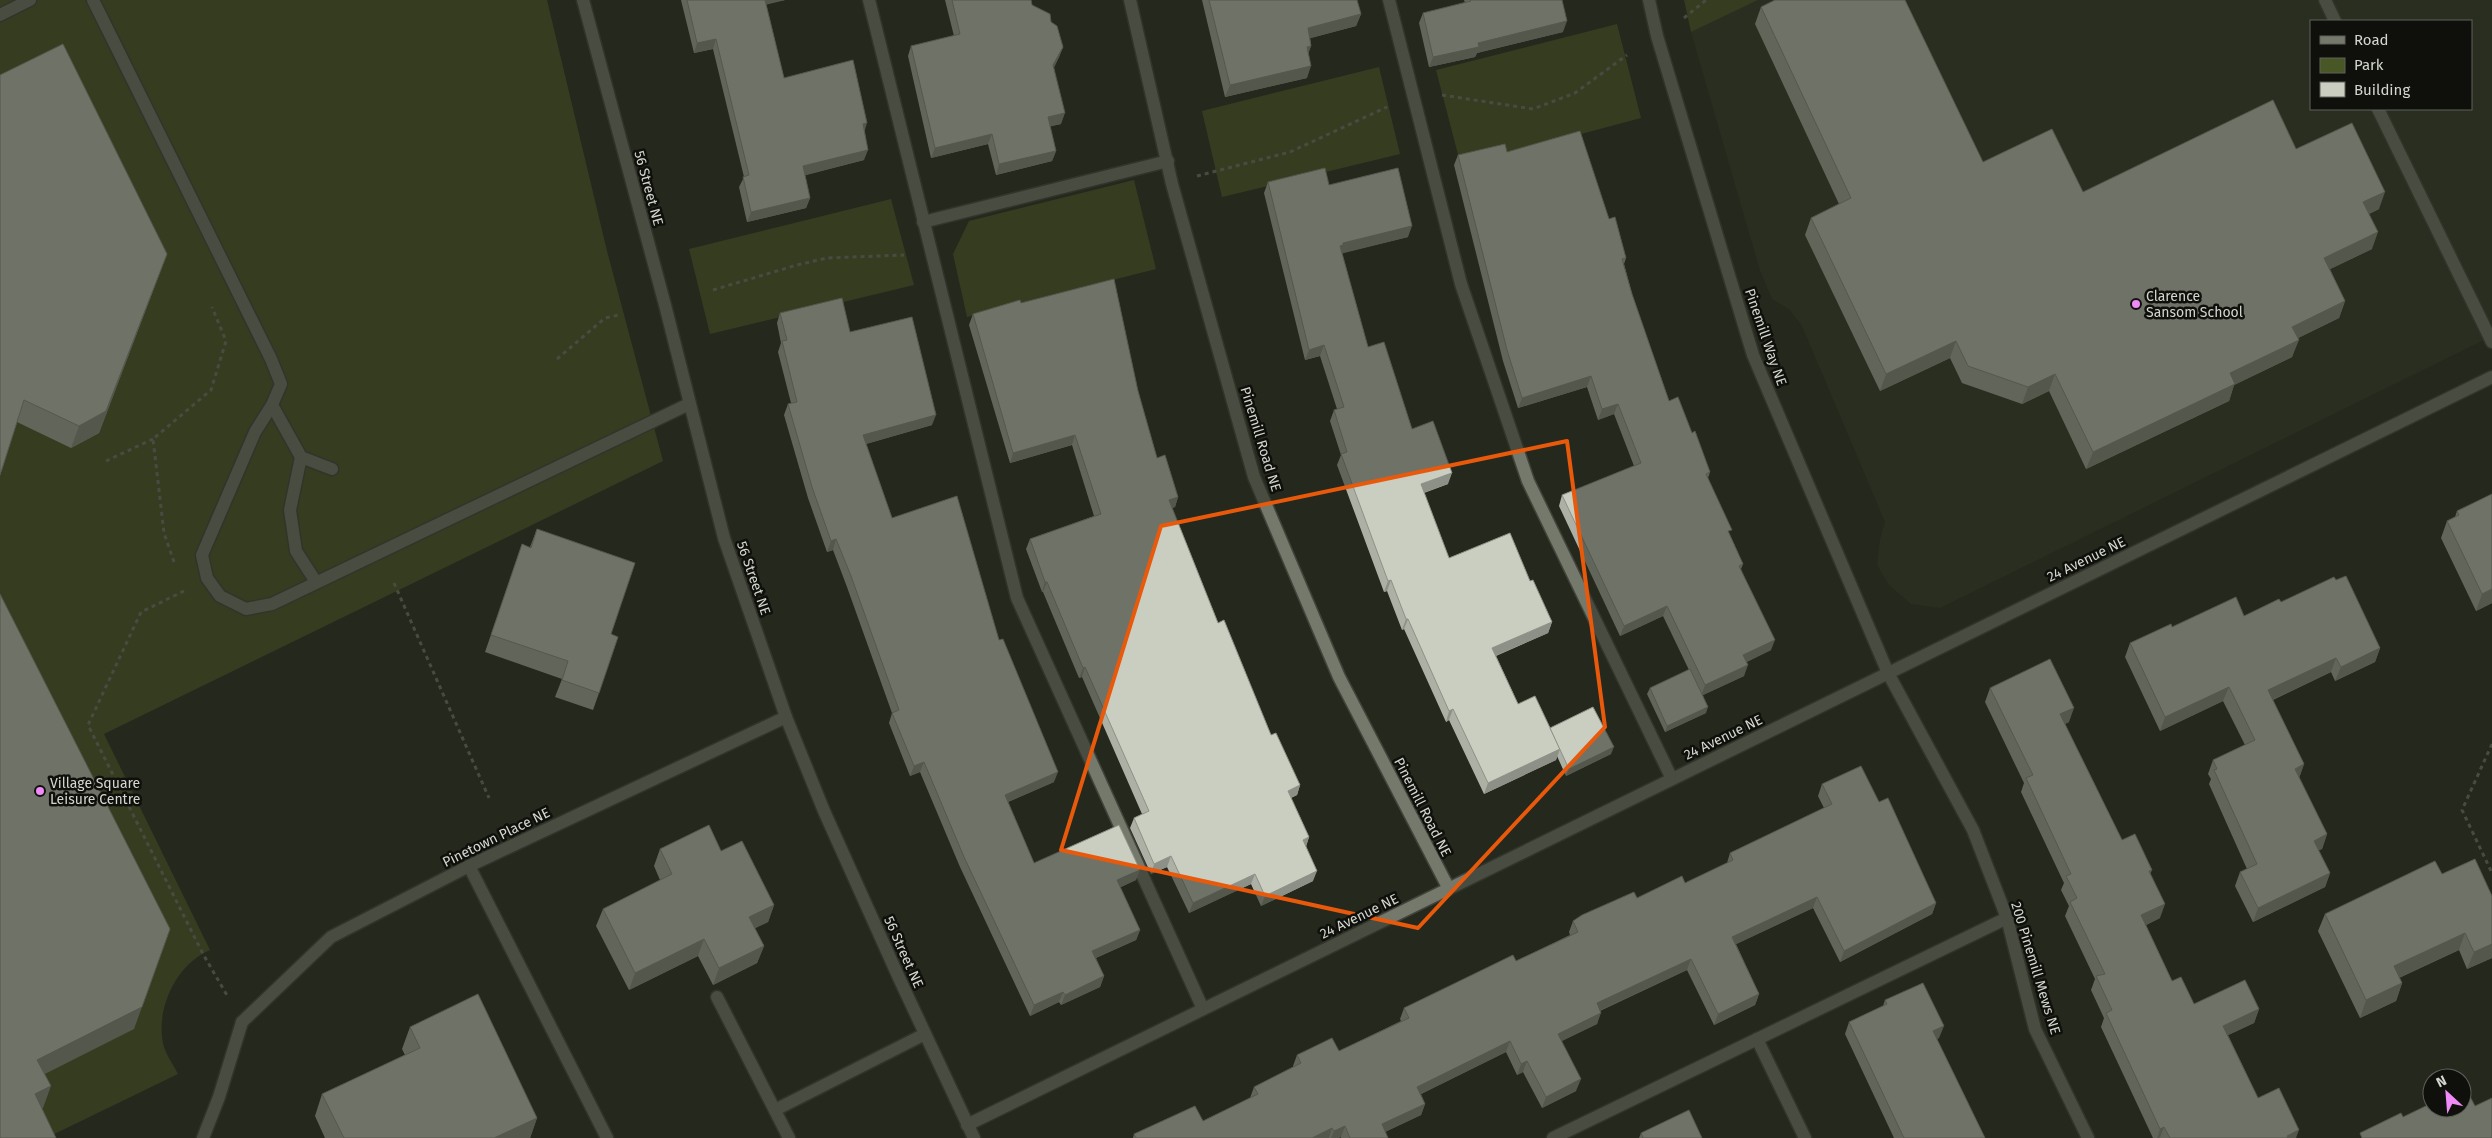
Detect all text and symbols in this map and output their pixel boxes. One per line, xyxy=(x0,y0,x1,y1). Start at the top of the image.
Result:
legend xyxy=(2310,20,2472,110)
text: Road xyxy=(2354,31,2389,49)
text: Park xyxy=(2354,56,2384,74)
text: Building xyxy=(2354,81,2410,99)
street label: 56 Street NE xyxy=(630,149,667,227)
street label: Pinemill Way NE xyxy=(1741,286,1790,388)
place label: Clarence Sansom School xyxy=(2146,288,2243,321)
marker: Clarence Sansom School xyxy=(2130,298,2142,310)
street label: Pinemill Road NE xyxy=(1236,385,1285,494)
street label: 24 Avenue NE xyxy=(2044,533,2128,586)
street label: 56 Street NE xyxy=(733,539,774,617)
street label: 24 Avenue NE xyxy=(1681,711,1765,764)
street label: Pinemill Road NE xyxy=(1390,755,1455,860)
place label: Village Square Leisure Centre xyxy=(50,775,140,808)
marker: Village Square Leisure Centre xyxy=(34,785,46,797)
street label: Pinetown Place NE xyxy=(440,804,553,871)
street label: 24 Avenue NE xyxy=(1317,890,1401,943)
street label: 200 Pinemill Mews NE xyxy=(2007,900,2064,1037)
street label: 56 Street NE xyxy=(880,914,927,991)
north arrow xyxy=(2422,1068,2472,1118)
text: N xyxy=(2434,1072,2449,1091)

